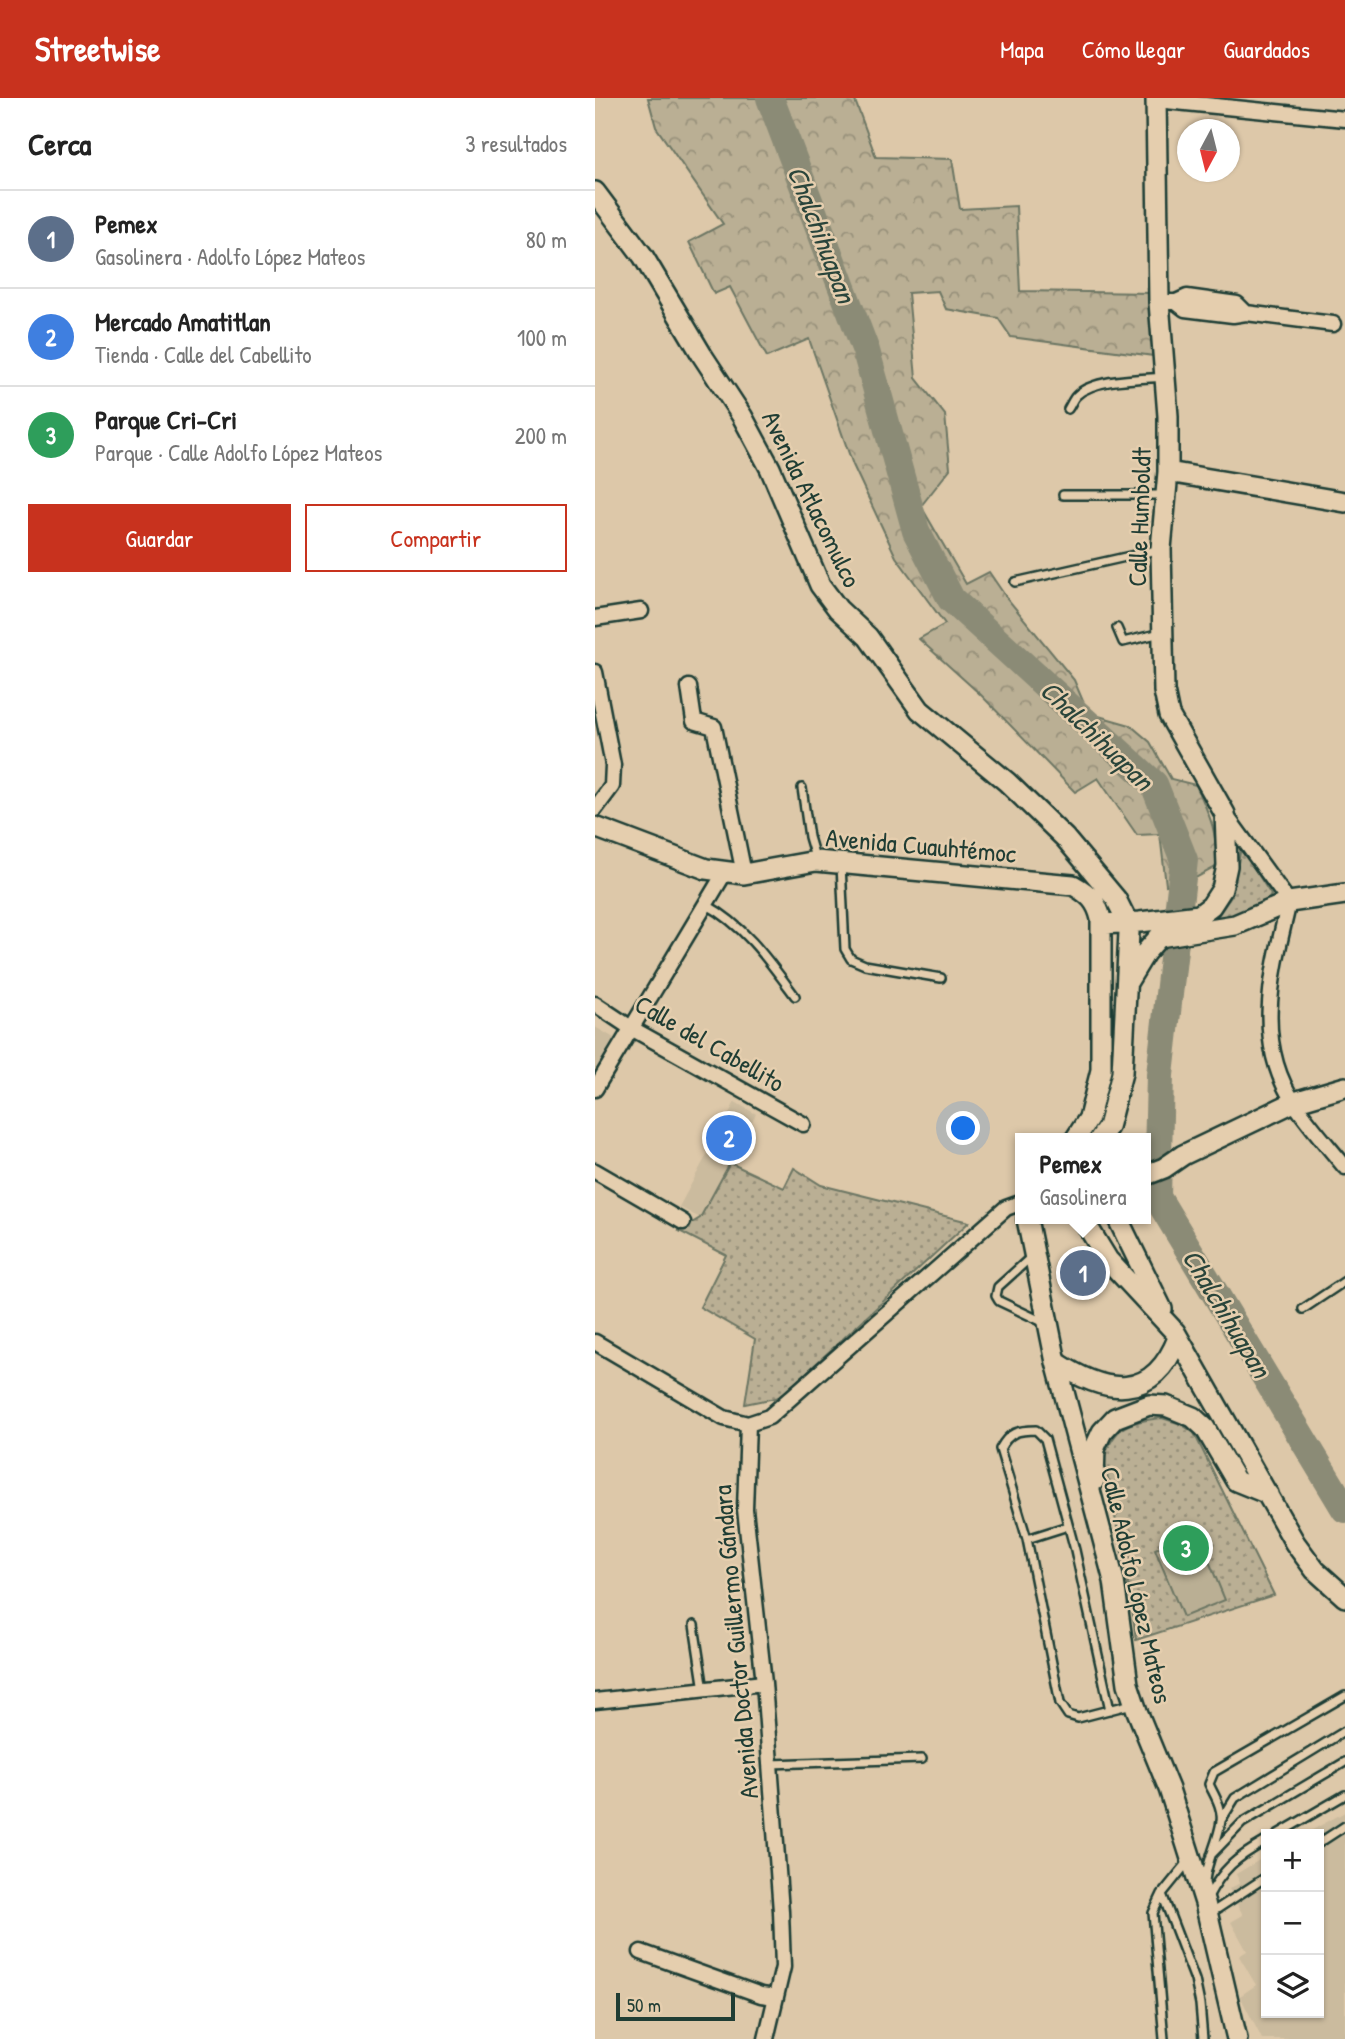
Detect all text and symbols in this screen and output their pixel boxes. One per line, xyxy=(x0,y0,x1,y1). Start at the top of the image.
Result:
text: Streetwise xyxy=(35,27,160,71)
text: Mapa xyxy=(1000,33,1044,65)
text: Cómo llegar xyxy=(1082,33,1185,65)
text: Guardados xyxy=(1223,33,1310,65)
north arrow xyxy=(1177,119,1240,182)
text: Cerca xyxy=(28,124,91,164)
text: 3 resultados xyxy=(465,128,567,159)
water label: Chalchihuapan xyxy=(778,160,866,310)
text: Pemex xyxy=(95,206,158,241)
text: 1 xyxy=(47,224,55,255)
text: 80 m xyxy=(526,224,567,255)
text: Gasolinera · Adolfo López Mateos xyxy=(95,241,365,272)
text: Mercado Amatitlan xyxy=(95,304,271,339)
text: 2 xyxy=(46,322,56,353)
text: 100 m xyxy=(517,322,567,353)
text: Tienda · Calle del Cabellito xyxy=(95,339,312,370)
text: Parque Cri-Cri xyxy=(95,402,237,437)
street label: Avenida Atlacomulco xyxy=(754,405,870,593)
text: 3 xyxy=(46,420,56,451)
text: 200 m xyxy=(515,420,567,451)
text: Parque · Calle Adolfo López Mateos xyxy=(95,437,382,468)
street label: Calle Humboldt xyxy=(1119,446,1159,587)
button: Guardar xyxy=(28,504,291,572)
button: Compartir xyxy=(305,504,567,572)
water label: Chalchihuapan xyxy=(1032,671,1164,800)
street label: Avenida Cuauhtémoc xyxy=(824,819,1018,871)
street label: Calle del Cabellito xyxy=(629,986,791,1100)
your location xyxy=(946,1111,980,1145)
pin: 2 xyxy=(706,1112,752,1164)
popup xyxy=(1015,1133,1151,1224)
text: Pemex xyxy=(1040,1146,1102,1181)
text: Gasolinera xyxy=(1040,1181,1126,1212)
water label: Chalchihuapan xyxy=(1174,1242,1282,1386)
pin: 1 xyxy=(1060,1247,1106,1299)
street label: Calle Adolfo López Mateos xyxy=(1093,1463,1181,1707)
street label: Avenida Doctor Guillermo Gándara xyxy=(704,1484,766,1800)
pin: 3 xyxy=(1163,1522,1209,1574)
map controls xyxy=(1261,1829,1324,2018)
button: + xyxy=(1261,1829,1324,1892)
button: − xyxy=(1261,1892,1324,1955)
button: layers xyxy=(1261,1955,1324,2018)
scale bar xyxy=(616,1990,735,2022)
text: 50 m xyxy=(627,1992,661,2018)

